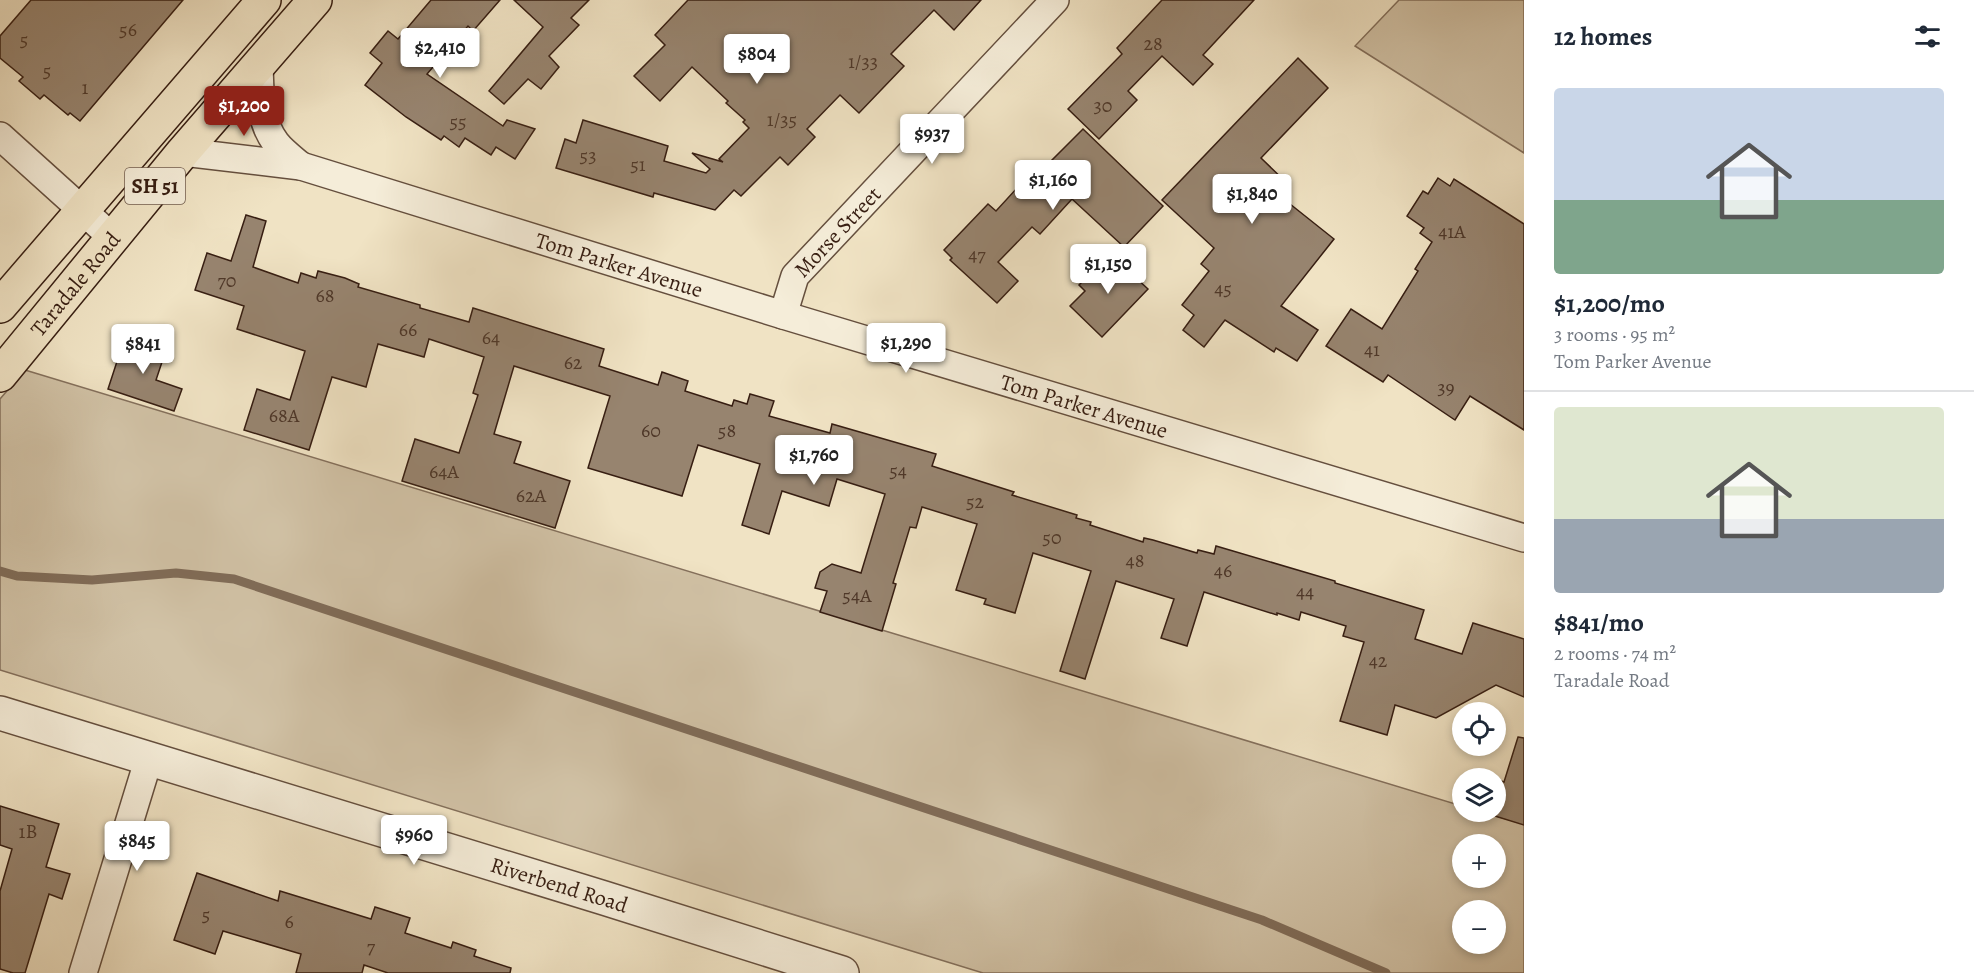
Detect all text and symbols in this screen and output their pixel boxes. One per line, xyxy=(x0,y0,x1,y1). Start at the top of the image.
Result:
house number: 56 xyxy=(119,16,137,43)
text: 12 homes xyxy=(1554,19,1652,54)
icon: filters xyxy=(1911,20,1944,53)
house number: 5 xyxy=(20,26,28,53)
pin: $2,410 xyxy=(391,28,489,79)
house number: 28 xyxy=(1143,30,1163,57)
text: $2,410 xyxy=(415,34,465,61)
pin: $804 xyxy=(721,34,793,85)
text: $804 xyxy=(738,40,776,67)
house number: 1/33 xyxy=(848,48,878,75)
house number: 5 xyxy=(43,57,51,84)
house number: 1 xyxy=(82,74,89,101)
pin: $1,200 xyxy=(195,86,293,137)
text: $1,200 xyxy=(218,92,270,119)
house number: 30 xyxy=(1094,92,1112,119)
house number: 1/35 xyxy=(767,106,797,133)
house number: 55 xyxy=(449,108,467,135)
pin: $937 xyxy=(896,114,968,165)
text: $937 xyxy=(914,120,950,147)
icon: home xyxy=(1695,127,1803,235)
house number: 53 xyxy=(580,142,596,169)
house number: 51 xyxy=(630,151,646,178)
pin: $1,160 xyxy=(1004,160,1102,211)
text: $1,160 xyxy=(1029,166,1077,193)
road number: SH 51 xyxy=(125,168,185,204)
pin: $1,840 xyxy=(1203,174,1301,225)
street label: Morse Street xyxy=(787,180,888,284)
text: $1,840 xyxy=(1227,180,1277,207)
house number: 41A xyxy=(1438,218,1466,245)
street label: Tom Parker Avenue xyxy=(532,225,706,305)
street label: Taradale Road xyxy=(24,226,128,343)
house number: 47 xyxy=(968,241,986,268)
pin: $1,150 xyxy=(1059,244,1157,295)
text: $1,150 xyxy=(1084,250,1132,277)
house number: 70 xyxy=(217,267,237,294)
house number: 45 xyxy=(1214,275,1232,302)
house number: 68 xyxy=(316,282,334,309)
text: $1,200/mo xyxy=(1554,286,1665,321)
house number: 66 xyxy=(399,316,417,343)
text: 3 rooms · 95 m² xyxy=(1554,321,1675,348)
pin: $1,290 xyxy=(857,323,955,374)
pin: $841 xyxy=(107,324,179,375)
house number: 64 xyxy=(482,324,500,351)
text: $1,290 xyxy=(881,329,931,356)
text: $841 xyxy=(125,330,161,357)
house number: 41 xyxy=(1364,336,1380,363)
text: Tom Parker Avenue xyxy=(1554,348,1712,375)
house number: 62 xyxy=(564,349,583,376)
street label: Tom Parker Avenue xyxy=(997,367,1171,446)
house number: 39 xyxy=(1437,374,1455,401)
house number: 68A xyxy=(269,402,300,429)
house number: 60 xyxy=(641,417,661,444)
house number: 58 xyxy=(718,417,736,444)
pin: $1,760 xyxy=(765,435,863,486)
text: $1,760 xyxy=(789,441,839,468)
icon: home xyxy=(1695,446,1803,554)
house number: 54 xyxy=(889,457,907,484)
house number: 64A xyxy=(429,458,459,485)
house number: 62A xyxy=(516,482,547,509)
house number: 52 xyxy=(966,488,985,515)
house number: 50 xyxy=(1042,524,1062,551)
house number: 48 xyxy=(1126,547,1144,574)
house number: 46 xyxy=(1214,557,1232,584)
house number: 44 xyxy=(1296,578,1314,605)
house number: 54A xyxy=(842,582,872,609)
text: $841/mo xyxy=(1554,605,1644,640)
text: 2 rooms · 74 m² xyxy=(1554,640,1676,667)
house number: 42 xyxy=(1369,647,1388,674)
text: Taradale Road xyxy=(1554,667,1670,694)
map controls xyxy=(1452,702,1506,954)
button: locate xyxy=(1452,702,1506,756)
button: layers xyxy=(1452,768,1506,822)
pin: $960 xyxy=(378,815,450,866)
house number: 1B xyxy=(19,818,37,845)
pin: $845 xyxy=(101,821,173,872)
text: $960 xyxy=(395,821,433,848)
text: $845 xyxy=(119,827,155,854)
button: + xyxy=(1452,834,1506,888)
street label: Riverbend Road xyxy=(487,850,632,921)
button: − xyxy=(1452,900,1506,954)
house number: 5 xyxy=(202,901,210,928)
house number: 6 xyxy=(284,908,294,935)
house number: 7 xyxy=(367,933,376,960)

